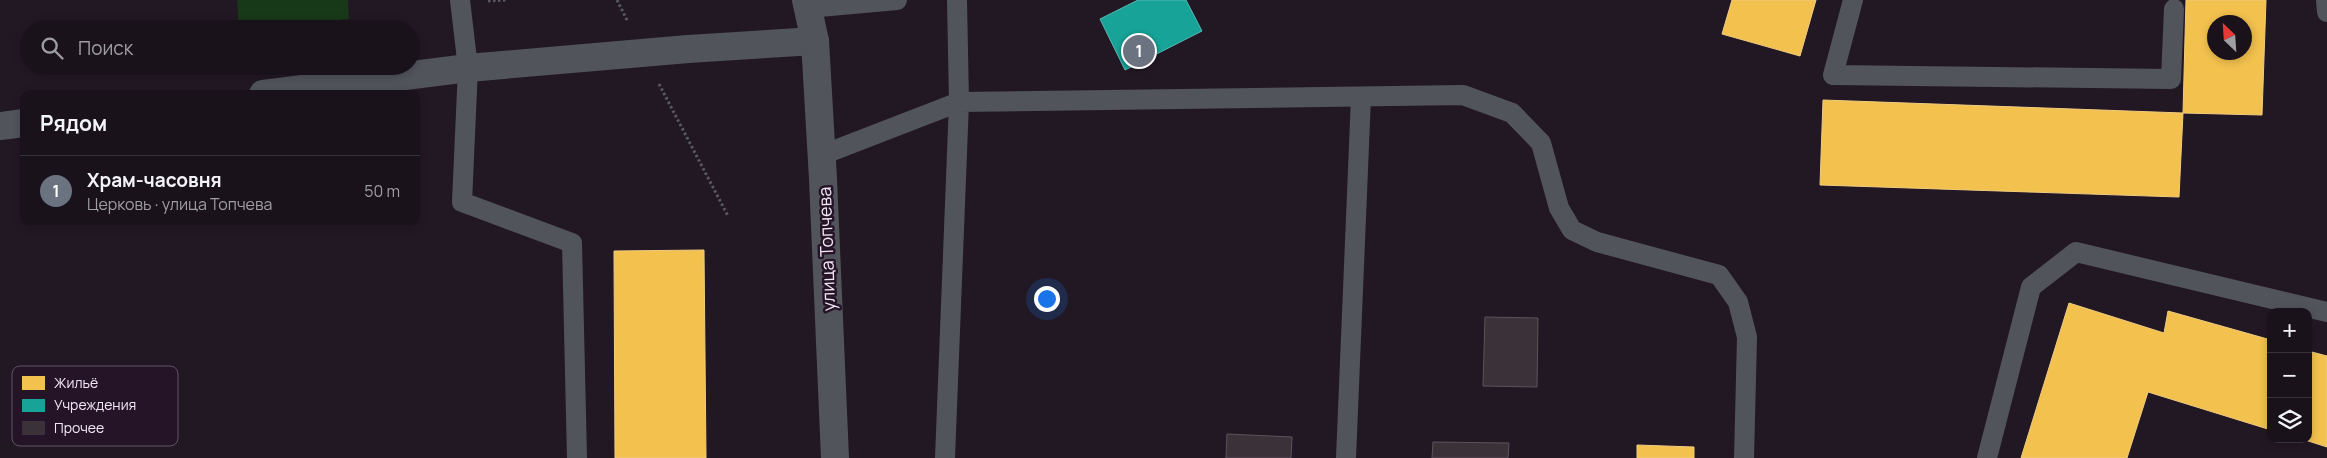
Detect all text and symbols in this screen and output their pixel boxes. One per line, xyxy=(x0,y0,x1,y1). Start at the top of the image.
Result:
north arrow xyxy=(2207,15,2252,60)
search box xyxy=(20,20,420,75)
pin: 1 xyxy=(1123,32,1155,70)
icon: search xyxy=(38,34,66,62)
text: Поиск xyxy=(78,35,133,61)
text: Рядом xyxy=(40,109,107,137)
text: Храм-часовня xyxy=(87,167,222,193)
text: 1 xyxy=(52,180,60,202)
text: 50 m xyxy=(364,180,400,202)
street label: улица Топчева xyxy=(812,186,840,312)
text: Церковь · улица Топчева xyxy=(87,193,272,215)
your location xyxy=(1034,286,1060,312)
map controls xyxy=(2267,308,2312,443)
button: + xyxy=(2267,308,2312,353)
button: − xyxy=(2267,353,2312,398)
legend xyxy=(12,366,178,446)
text: Жильё xyxy=(54,373,98,392)
text: Учреждения xyxy=(54,395,136,414)
button: layers xyxy=(2267,398,2312,443)
text: Прочее xyxy=(54,418,104,437)

